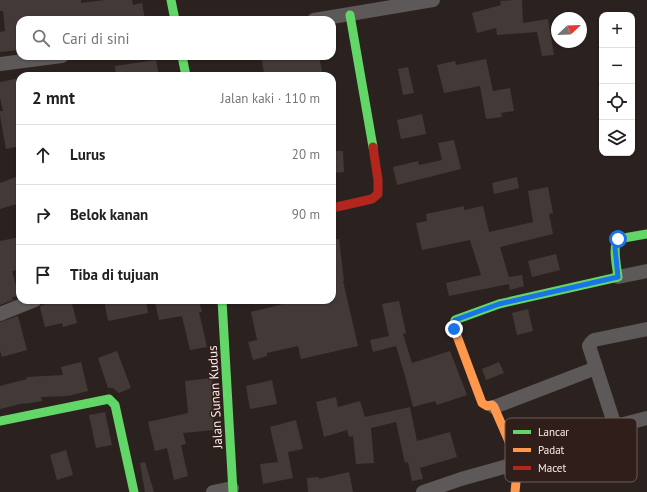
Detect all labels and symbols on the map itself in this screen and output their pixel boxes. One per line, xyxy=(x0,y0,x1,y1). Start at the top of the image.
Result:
north arrow xyxy=(551,12,587,48)
route start xyxy=(609,230,627,248)
route end xyxy=(445,320,463,338)
street label: Jalan Sunan Kudus xyxy=(204,345,226,450)
legend xyxy=(505,418,637,482)
text: Lancar xyxy=(538,425,569,439)
text: Padat xyxy=(538,443,565,457)
text: Macet xyxy=(538,461,566,475)

